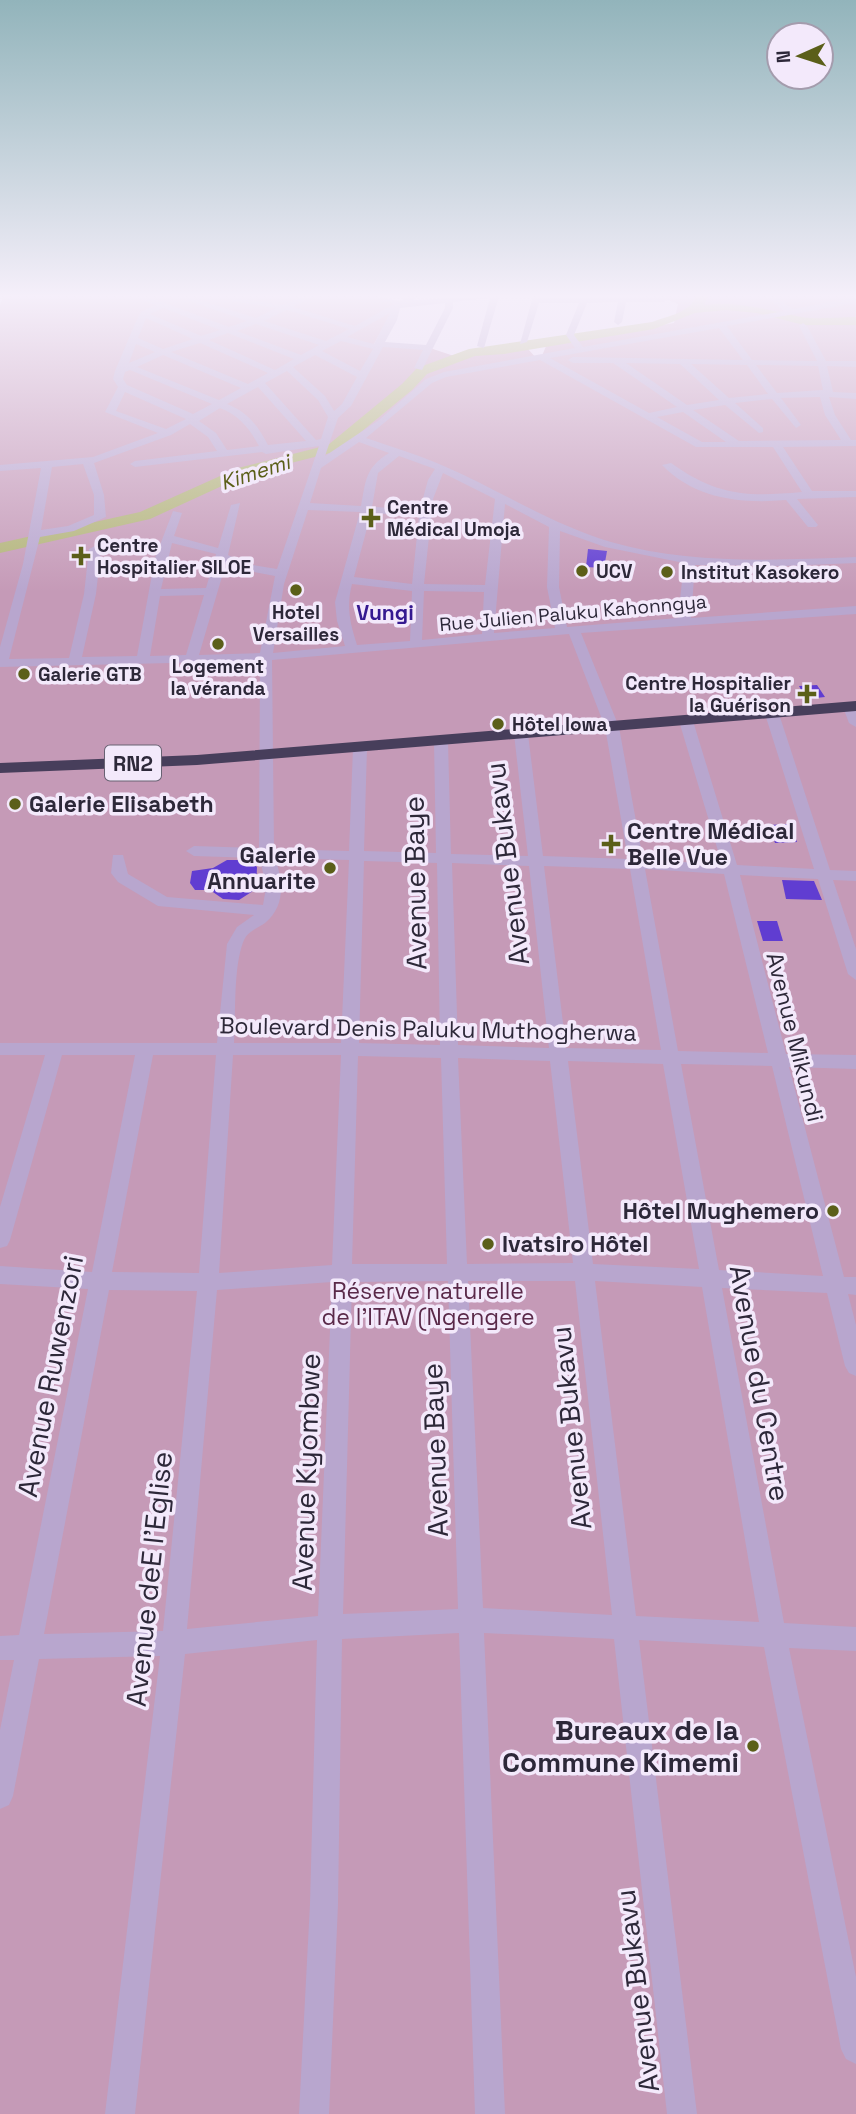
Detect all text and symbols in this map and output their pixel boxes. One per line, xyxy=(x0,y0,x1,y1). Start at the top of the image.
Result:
north arrow xyxy=(765,21,835,91)
text: N xyxy=(771,50,796,64)
water label: Kimemi xyxy=(217,447,296,496)
place label: Centre Médical Umoja xyxy=(387,495,521,542)
marker: Centre Médical Umoja xyxy=(361,508,381,528)
place label: Centre Hospitalier SILOE xyxy=(97,533,251,580)
marker: Centre Hospitalier SILOE xyxy=(71,546,91,566)
place label: UCV xyxy=(596,559,633,584)
place label: Institut Kasokero xyxy=(681,560,839,585)
marker: UCV xyxy=(574,563,590,579)
marker: Institut Kasokero xyxy=(659,564,675,580)
marker: Hotel Versailles xyxy=(288,582,304,598)
street label: Rue Julien Paluku Kahonngya xyxy=(438,589,708,637)
district label: Vungi xyxy=(356,599,414,626)
place label: Hotel Versailles xyxy=(253,600,339,647)
marker: Logement la véranda xyxy=(210,636,226,652)
place label: Logement la véranda xyxy=(170,654,266,701)
place label: Galerie GTB xyxy=(38,662,142,687)
marker: Galerie GTB xyxy=(16,666,32,682)
place label: Centre Hospitalier la Guérison xyxy=(625,671,791,718)
marker: Centre Hospitalier la Guérison xyxy=(797,684,817,704)
place label: Hôtel lowa xyxy=(512,712,607,737)
marker: Hôtel lowa xyxy=(490,716,506,732)
road number: RN2 xyxy=(105,746,161,780)
street label: Avenue Bukavu xyxy=(477,761,537,967)
place label: Galerie Elisabeth xyxy=(29,789,214,819)
marker: Galerie Elisabeth xyxy=(7,796,23,812)
street label: Avenue Baye xyxy=(395,796,435,970)
place label: Centre Médical Belle Vue xyxy=(627,816,794,872)
marker: Centre Médical Belle Vue xyxy=(601,834,621,854)
place label: Galerie Annuarite xyxy=(207,840,316,896)
marker: Galerie Annuarite xyxy=(322,860,338,876)
street label: Avenue Mikundi xyxy=(759,949,831,1125)
street label: Boulevard Denis Paluku Muthogherwa xyxy=(219,1010,637,1048)
place label: Hôtel Mughemero xyxy=(623,1196,819,1226)
marker: Hôtel Mughemero xyxy=(825,1203,841,1219)
place label: Ivatsiro Hôtel xyxy=(502,1229,648,1259)
marker: Ivatsiro Hôtel xyxy=(480,1236,496,1252)
street label: Avenue Ruwenzori xyxy=(9,1252,91,1500)
street label: Avenue du Centre xyxy=(721,1262,799,1504)
park label: Réserve naturelle de l'ITAV (Ngengere xyxy=(322,1276,535,1332)
street label: Avenue Bukavu xyxy=(542,1325,600,1531)
street label: Avenue Kyombwe xyxy=(284,1352,328,1592)
street label: Avenue Baye xyxy=(414,1362,456,1538)
street label: Avenue deE l'Eglise xyxy=(118,1450,180,1708)
place label: Bureaux de la Commune Kimemi xyxy=(502,1712,739,1780)
marker: Bureaux de la Commune Kimemi xyxy=(745,1738,761,1754)
street label: Avenue Bukavu xyxy=(607,1888,667,2094)

